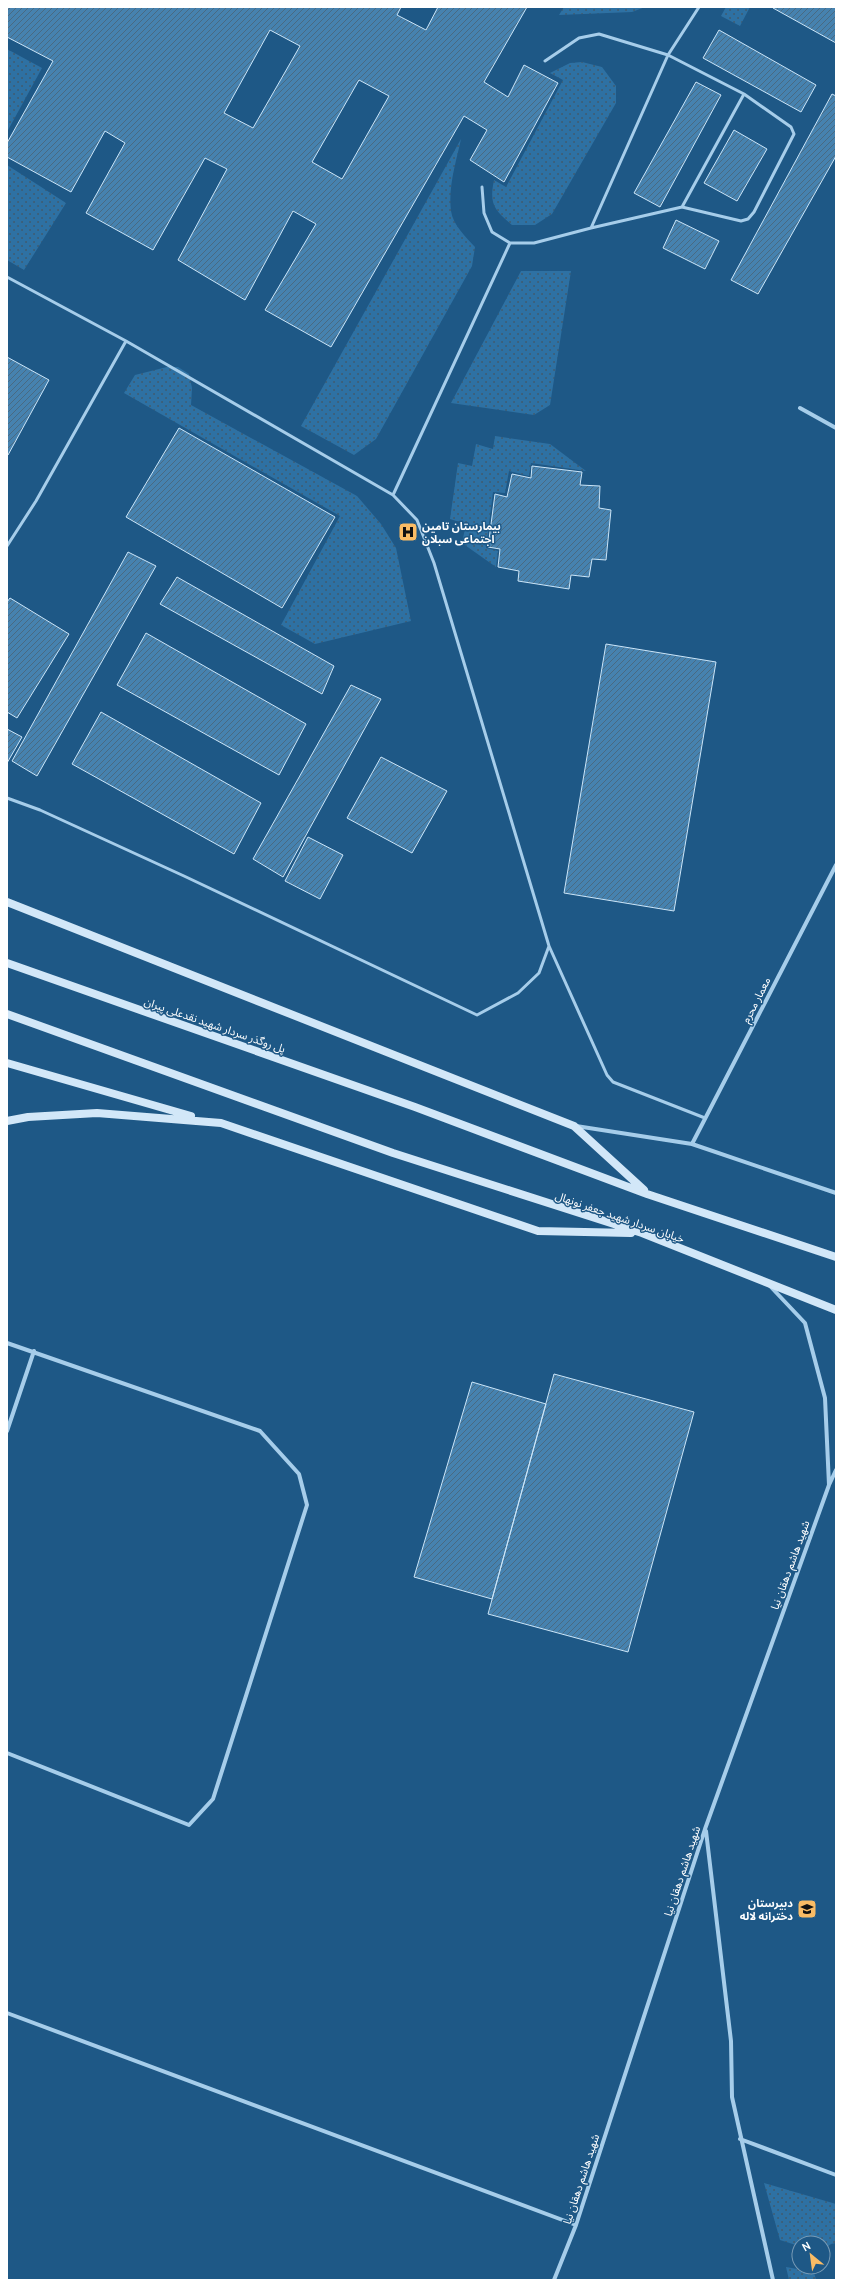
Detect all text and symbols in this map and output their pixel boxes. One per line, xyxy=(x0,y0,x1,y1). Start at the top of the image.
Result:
place label: بیمارستان تامین اجتماعی سبلان xyxy=(422,519,501,546)
hospital icon: بیمارستان تامین اجتماعی سبلان xyxy=(397,521,419,543)
street label: معمار محرم xyxy=(739,975,774,1026)
street label: پل روگذر سردار شهید نقدعلی پیران xyxy=(142,994,288,1057)
street label: خیابان سردار شهید جعفر نونهال xyxy=(554,1188,687,1246)
street label: شهید هاشم دهقان نیا xyxy=(767,1518,815,1612)
street label: شهید هاشم دهقان نیا xyxy=(661,1824,705,1918)
place label: دبیرستان دخترانه لاله xyxy=(740,1896,793,1923)
school or university icon: دبیرستان دخترانه لاله xyxy=(796,1898,818,1920)
street label: شهید هاشم دهقان نیا xyxy=(560,2132,604,2226)
north arrow xyxy=(791,2235,831,2275)
text: N xyxy=(799,2238,813,2254)

